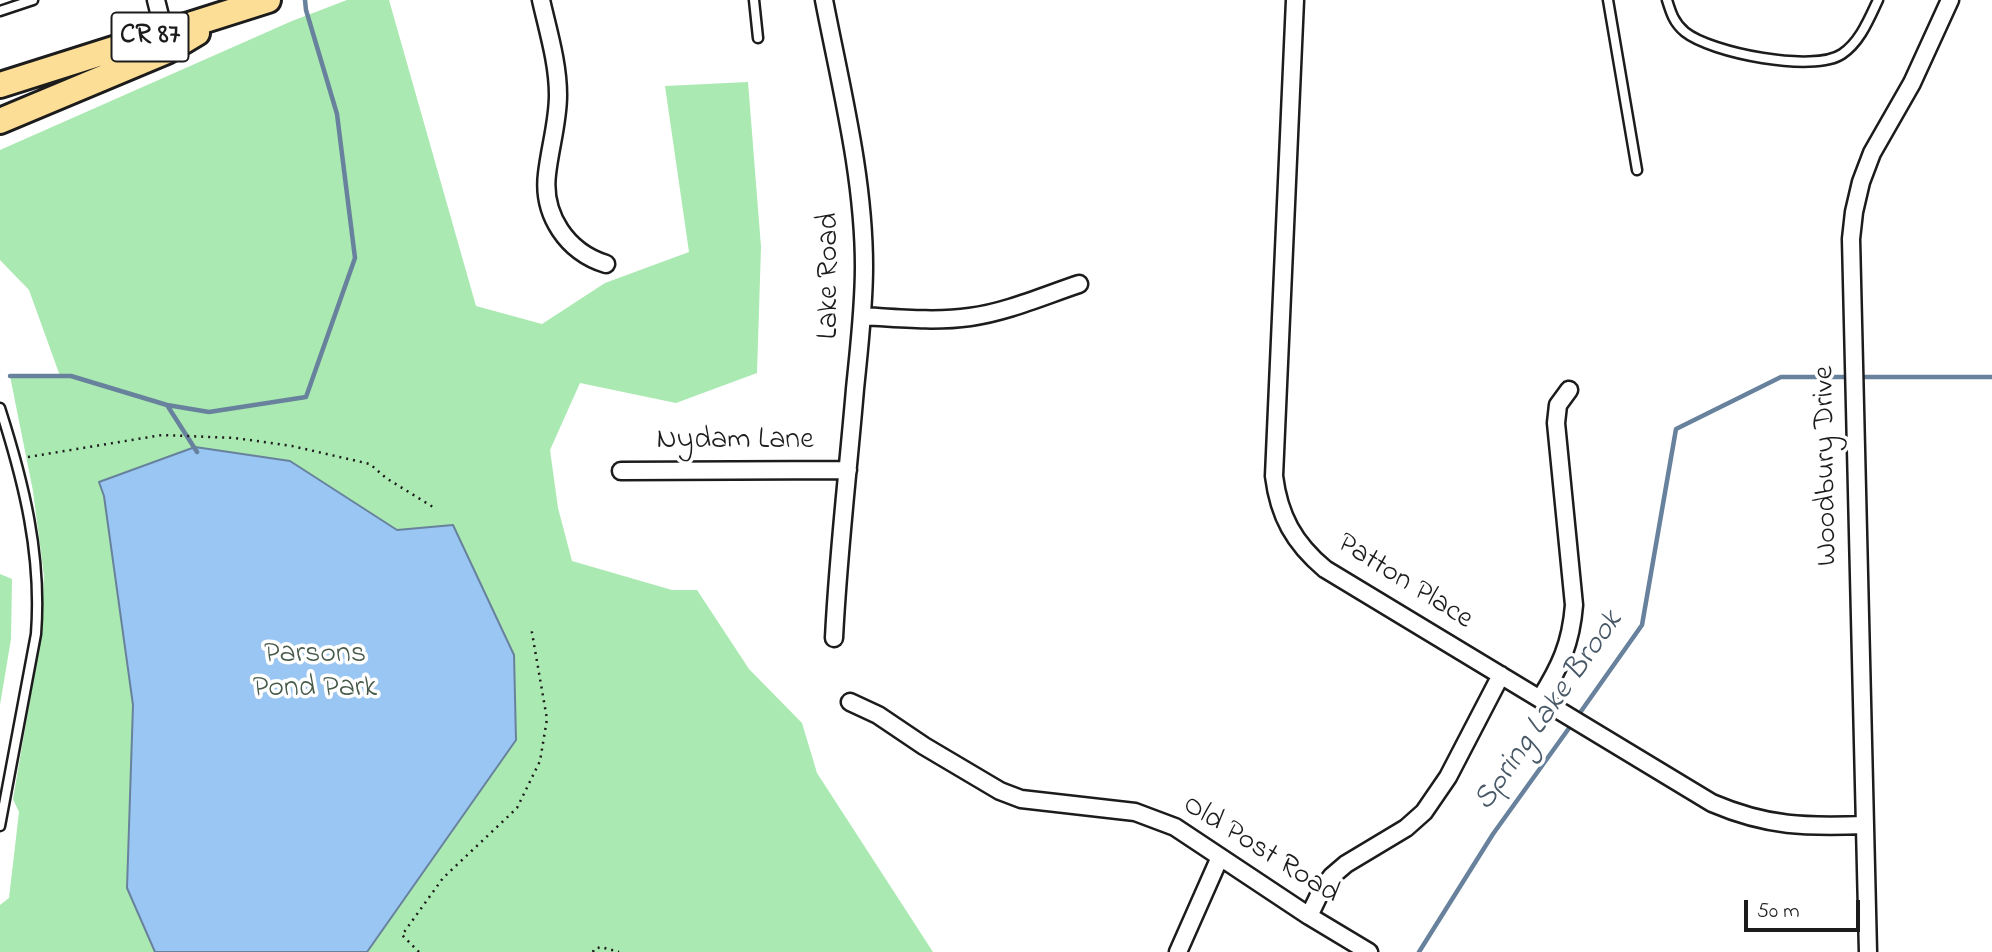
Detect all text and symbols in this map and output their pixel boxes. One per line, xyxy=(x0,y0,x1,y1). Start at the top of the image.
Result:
road number: CR 87 xyxy=(111,12,188,61)
street label: Lake Road xyxy=(813,213,849,339)
street label: Woodbury Drive xyxy=(1808,366,1848,566)
street label: Nydam Lane xyxy=(656,424,814,460)
street label: Patton Place xyxy=(1329,527,1479,639)
water label: Spring Lake Brook xyxy=(1467,605,1633,819)
park label: Parsons Pond Park xyxy=(253,638,377,708)
street label: Old Post Road xyxy=(1175,788,1345,914)
scale bar xyxy=(1747,886,1862,930)
text: 50 m xyxy=(1757,897,1800,927)

